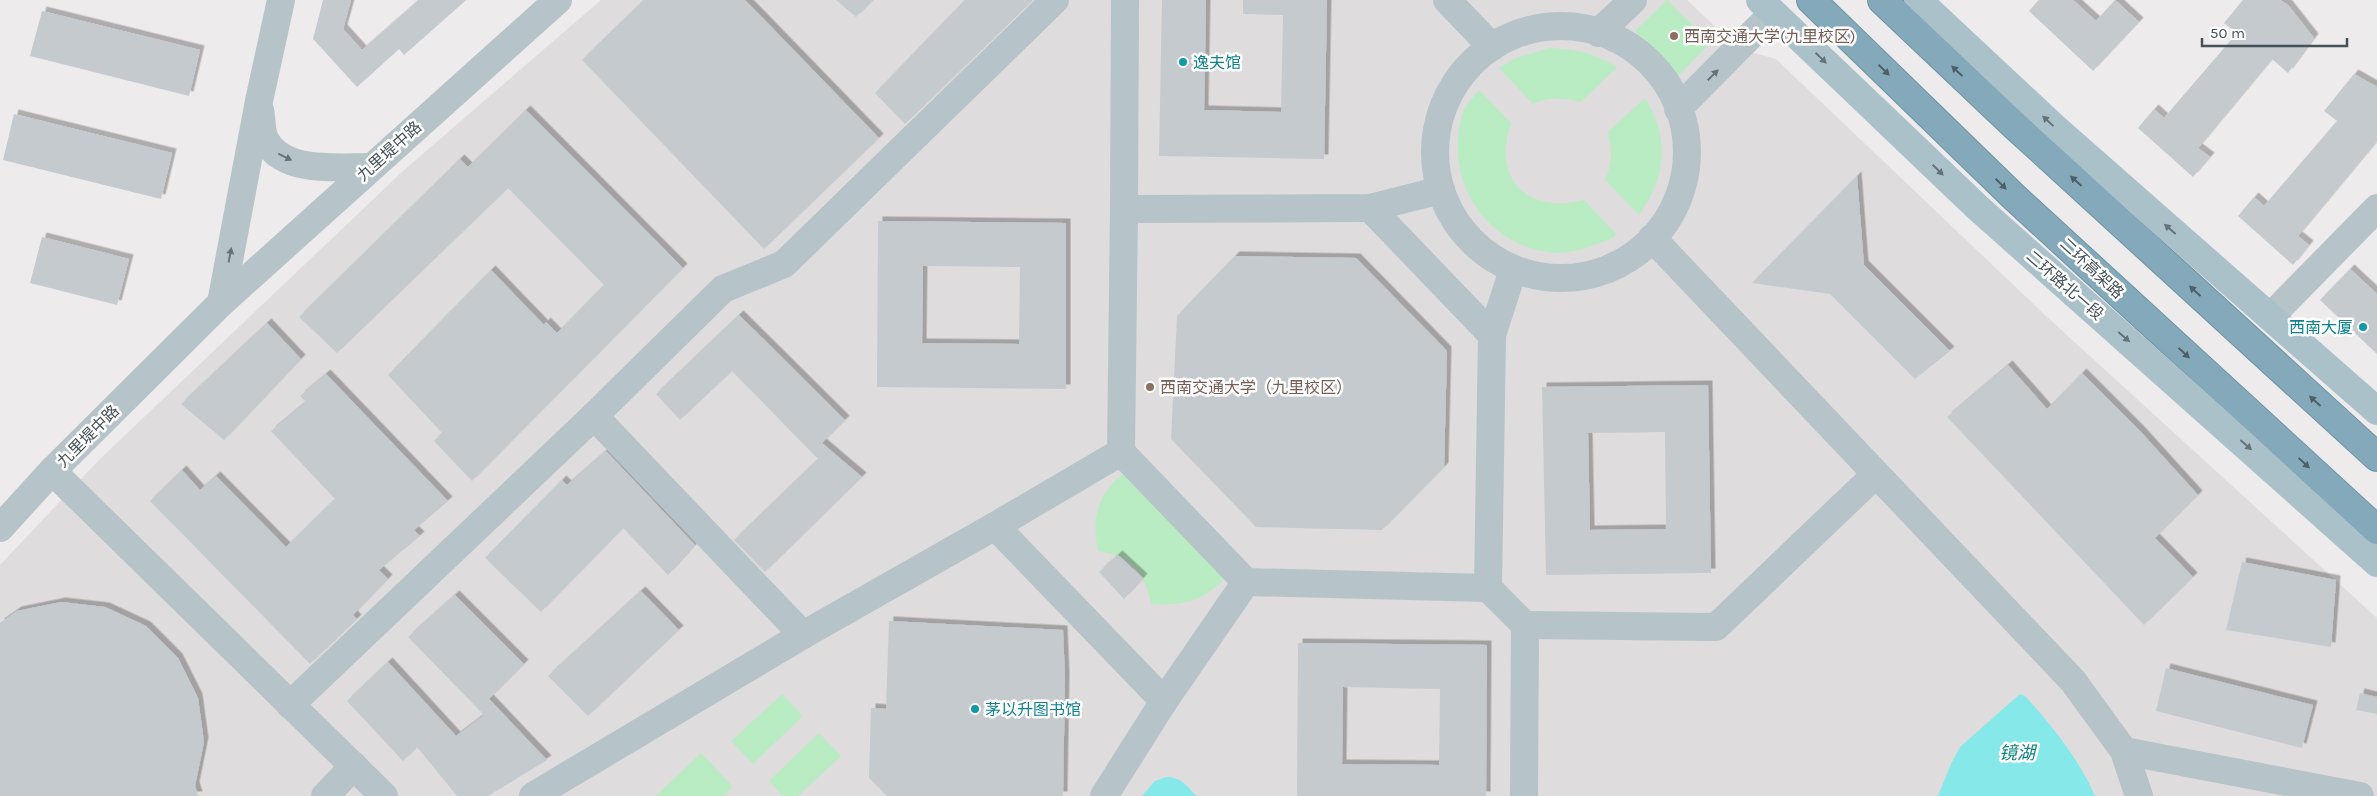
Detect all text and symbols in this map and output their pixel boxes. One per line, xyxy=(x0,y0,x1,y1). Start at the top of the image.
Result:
scale bar xyxy=(2202,15,2347,47)
text: 50 m xyxy=(2210,24,2245,42)
place label: 西南交通大学(九里校区) xyxy=(1684,27,1855,46)
marker: 西南交通大学(九里校区) xyxy=(1668,30,1680,42)
one-way arrow xyxy=(1814,52,1826,64)
place label: 逸夫馆 xyxy=(1193,53,1241,72)
marker: 逸夫馆 xyxy=(1177,56,1189,68)
one-way arrow xyxy=(1878,64,1890,76)
one-way arrow xyxy=(1951,65,1963,77)
one-way arrow xyxy=(1707,69,1719,81)
one-way arrow xyxy=(2042,115,2054,127)
street label: 九里堤中路 xyxy=(353,117,425,185)
one-way arrow xyxy=(278,153,293,161)
one-way arrow xyxy=(1932,164,1944,176)
one-way arrow xyxy=(2070,175,2082,187)
one-way arrow xyxy=(1994,177,2006,189)
one-way arrow xyxy=(2163,223,2176,234)
street label: 二环高架路 xyxy=(2056,234,2128,302)
street label: 二环路北一段 xyxy=(2023,246,2107,324)
one-way arrow xyxy=(226,248,234,263)
one-way arrow xyxy=(2190,285,2202,297)
place label: 西南大厦 xyxy=(2289,318,2353,337)
marker: 西南大厦 xyxy=(2357,321,2369,333)
one-way arrow xyxy=(2118,331,2130,343)
one-way arrow xyxy=(2178,347,2190,359)
place label: 西南交通大学（九里校区） xyxy=(1160,378,1352,397)
marker: 西南交通大学（九里校区） xyxy=(1144,381,1156,393)
one-way arrow xyxy=(2310,395,2322,407)
street label: 九里堤中路 xyxy=(53,401,123,471)
one-way arrow xyxy=(2240,439,2252,451)
one-way arrow xyxy=(2297,457,2309,469)
place label: 茅以升图书馆 xyxy=(985,700,1081,719)
marker: 茅以升图书馆 xyxy=(969,703,981,715)
water label: 镜湖 xyxy=(1999,742,2038,764)

